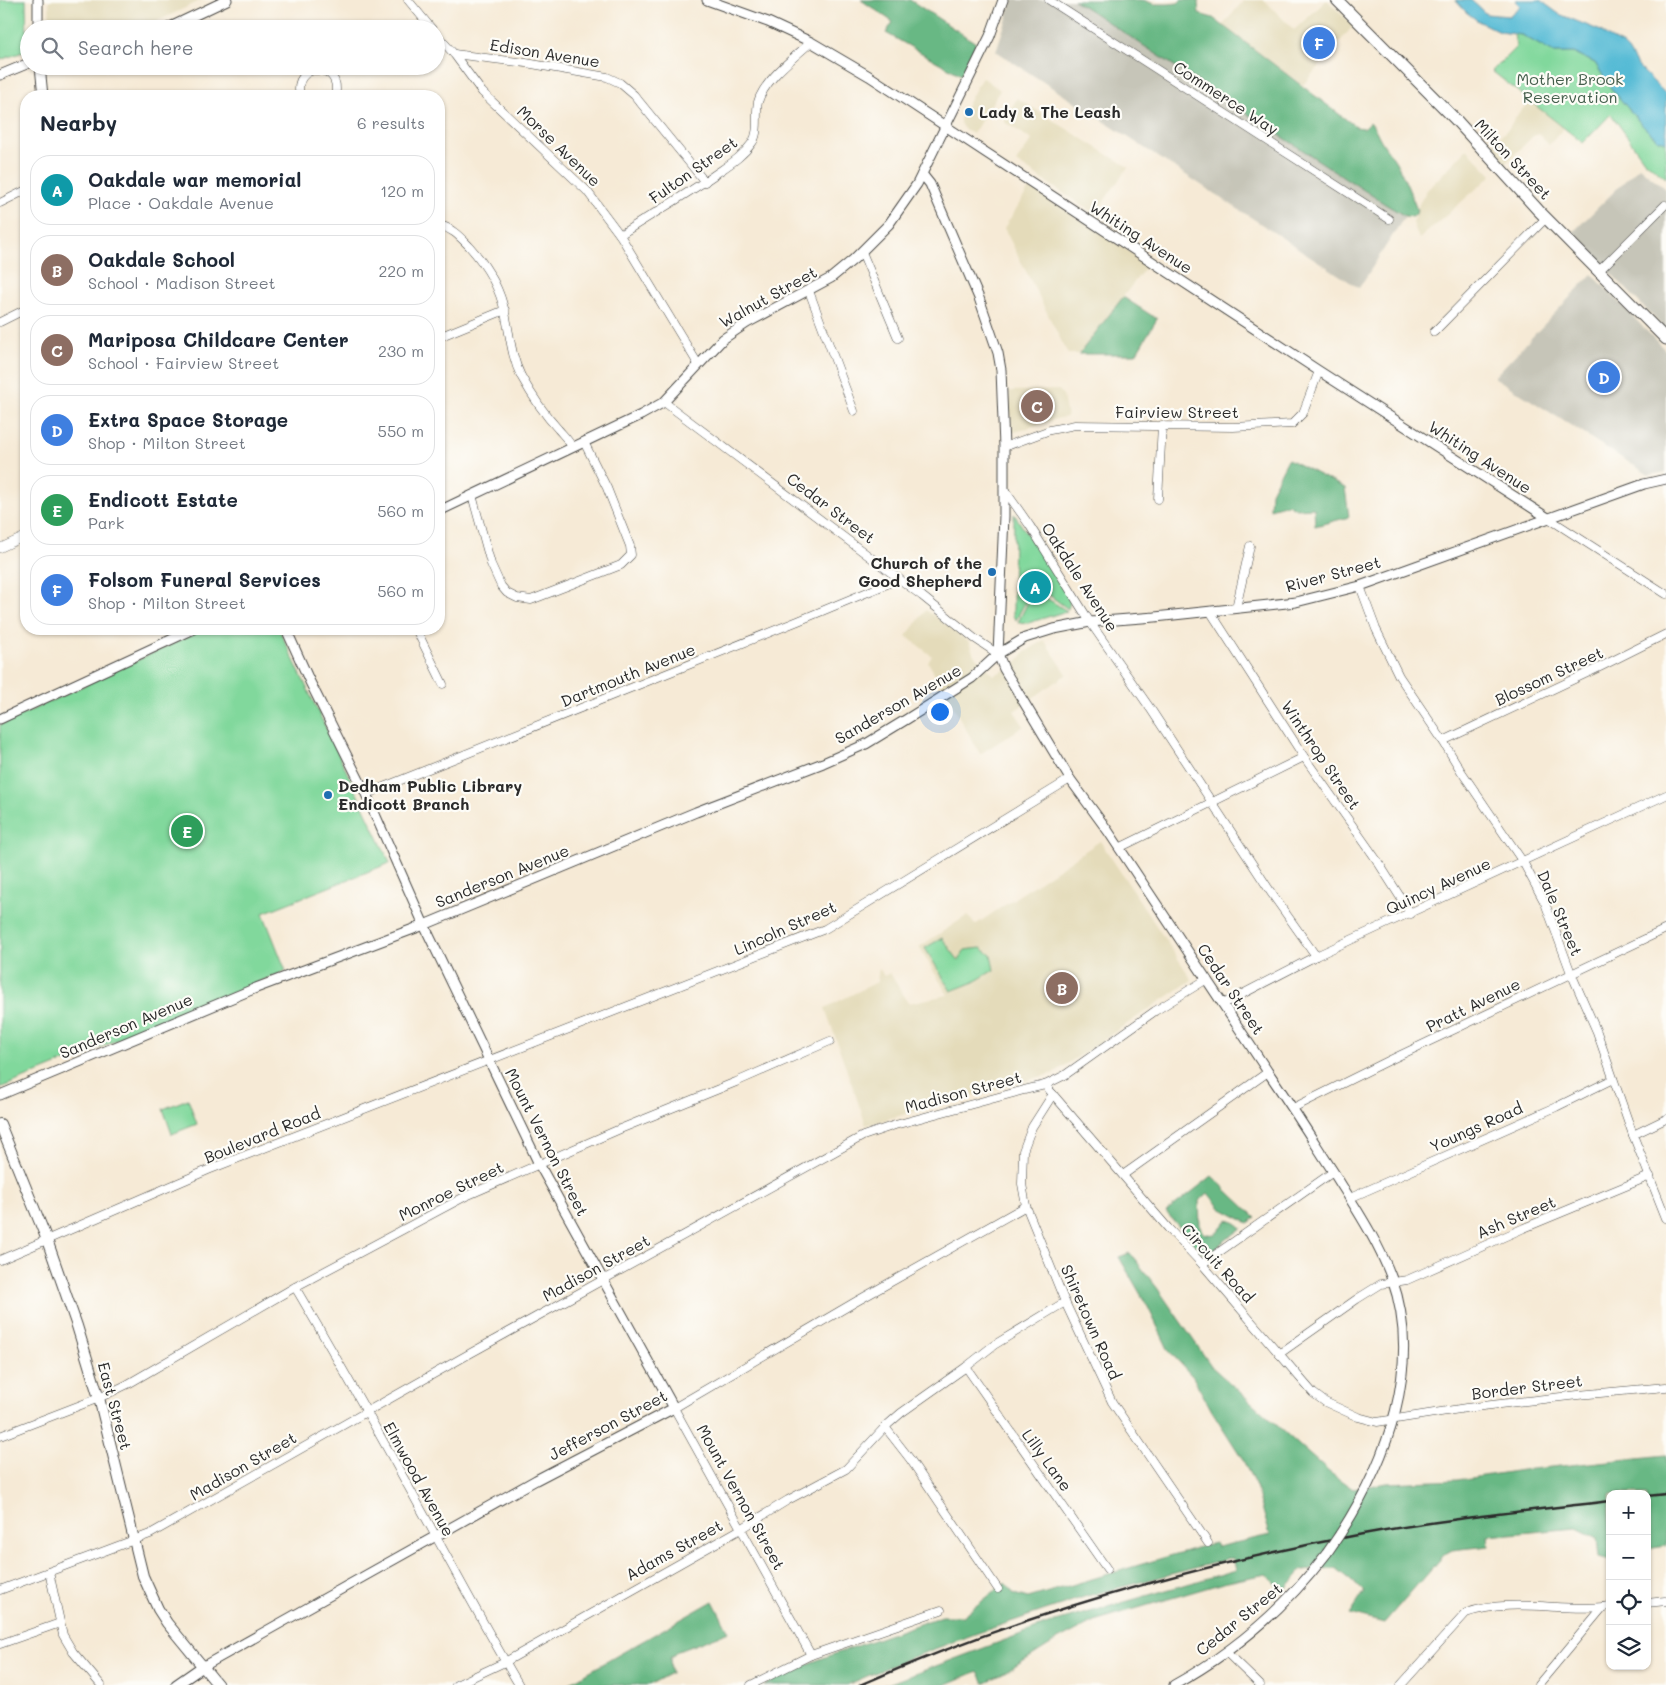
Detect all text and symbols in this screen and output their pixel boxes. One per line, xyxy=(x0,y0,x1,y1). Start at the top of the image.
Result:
search box xyxy=(20,20,445,75)
pin: F xyxy=(1303,24,1335,62)
street label: Edison Avenue xyxy=(489,33,601,72)
icon: search xyxy=(38,34,66,62)
text: Search here xyxy=(78,35,194,60)
street label: Commerce Way xyxy=(1170,56,1283,139)
park label: Mother Brook Reservation xyxy=(1517,68,1623,107)
street label: Morse Avenue xyxy=(513,100,606,191)
place label: Lady & The Leash xyxy=(979,101,1120,122)
marker: Lady & The Leash xyxy=(963,106,975,118)
text: Nearby xyxy=(40,109,117,136)
text: 6 results xyxy=(357,112,425,133)
street label: Milton Street xyxy=(1471,114,1556,204)
street label: Fulton Street xyxy=(644,131,741,208)
text: Oakdale war memorial xyxy=(88,167,302,192)
text: A xyxy=(51,180,63,201)
text: 120 m xyxy=(380,180,424,201)
text: Place · Oakdale Avenue xyxy=(88,192,274,213)
street label: Whiting Avenue xyxy=(1086,195,1197,278)
text: Oakdale School xyxy=(88,247,235,272)
text: B xyxy=(52,260,62,281)
text: 220 m xyxy=(378,260,424,281)
street label: Walnut Street xyxy=(715,261,820,332)
text: School · Madison Street xyxy=(88,272,276,293)
text: Mariposa Childcare Center xyxy=(88,327,349,352)
text: C xyxy=(51,340,63,361)
text: 230 m xyxy=(378,340,424,361)
text: School · Fairview Street xyxy=(88,352,279,373)
pin: D xyxy=(1588,358,1620,396)
pin: C xyxy=(1021,387,1053,425)
street label: Fairview Street xyxy=(1115,401,1239,422)
text: Extra Space Storage xyxy=(88,407,288,432)
street label: Whiting Avenue xyxy=(1425,415,1536,498)
text: D xyxy=(51,420,63,441)
text: 550 m xyxy=(378,420,424,441)
text: Shop · Milton Street xyxy=(88,432,246,453)
street label: Cedar Street xyxy=(783,467,880,548)
text: Endicott Estate xyxy=(88,487,238,512)
text: E xyxy=(52,500,62,521)
text: 560 m xyxy=(377,500,424,521)
text: Park xyxy=(88,512,124,533)
street label: Oakdale Avenue xyxy=(1037,518,1123,635)
street label: River Street xyxy=(1283,551,1383,596)
place label: Church of the Good Shepherd xyxy=(858,552,982,591)
marker: Church of the Good Shepherd xyxy=(986,566,998,578)
text: Folsom Funeral Services xyxy=(88,567,321,592)
pin: A xyxy=(1019,568,1051,606)
text: F xyxy=(52,580,62,601)
text: 560 m xyxy=(377,580,424,601)
text: Shop · Milton Street xyxy=(88,592,246,613)
street label: Dartmouth Avenue xyxy=(557,638,698,711)
street label: Blossom Street xyxy=(1491,641,1606,710)
street label: Sanderson Avenue xyxy=(831,659,965,748)
street label: Winthrop Street xyxy=(1277,696,1366,813)
your location xyxy=(927,699,953,725)
place label: Dedham Public Library Endicott Branch xyxy=(338,775,522,814)
marker: Dedham Public Library Endicott Branch xyxy=(322,789,334,801)
pin: E xyxy=(171,812,203,850)
street label: Sanderson Avenue xyxy=(432,839,572,912)
street label: Quincy Avenue xyxy=(1382,852,1494,919)
street label: Dale Street xyxy=(1533,867,1588,959)
street label: Lincoln Street xyxy=(730,896,839,960)
street label: Cedar Street xyxy=(1193,939,1270,1038)
pin: B xyxy=(1046,969,1078,1007)
street label: Pratt Avenue xyxy=(1422,973,1523,1036)
street label: Sanderson Avenue xyxy=(56,988,196,1063)
street label: Mount Vernon Street xyxy=(501,1064,594,1219)
street label: Madison Street xyxy=(902,1066,1024,1117)
street label: Youngs Road xyxy=(1426,1097,1526,1156)
street label: Boulevard Road xyxy=(201,1102,323,1167)
street label: Monroe Street xyxy=(395,1156,507,1225)
street label: Ash Street xyxy=(1473,1190,1559,1243)
street label: Circuit Road xyxy=(1177,1219,1259,1307)
street label: Madison Street xyxy=(538,1229,653,1306)
street label: Shiretown Road xyxy=(1057,1261,1126,1383)
street label: East Street xyxy=(94,1360,137,1452)
street label: Border Street xyxy=(1470,1369,1584,1404)
street label: Jefferson Street xyxy=(545,1384,671,1465)
street label: Elmwood Avenue xyxy=(379,1418,460,1540)
street label: Mount Vernon Street xyxy=(693,1420,790,1573)
street label: Lilly Lane xyxy=(1018,1424,1077,1495)
street label: Madison Street xyxy=(186,1426,300,1505)
map controls xyxy=(1606,1490,1651,1670)
button: + xyxy=(1606,1490,1651,1535)
street label: Adams Street xyxy=(622,1514,726,1585)
button: − xyxy=(1606,1535,1651,1580)
street label: Cedar Street xyxy=(1191,1577,1286,1660)
button: locate xyxy=(1606,1580,1651,1625)
button: layers xyxy=(1606,1625,1651,1670)

